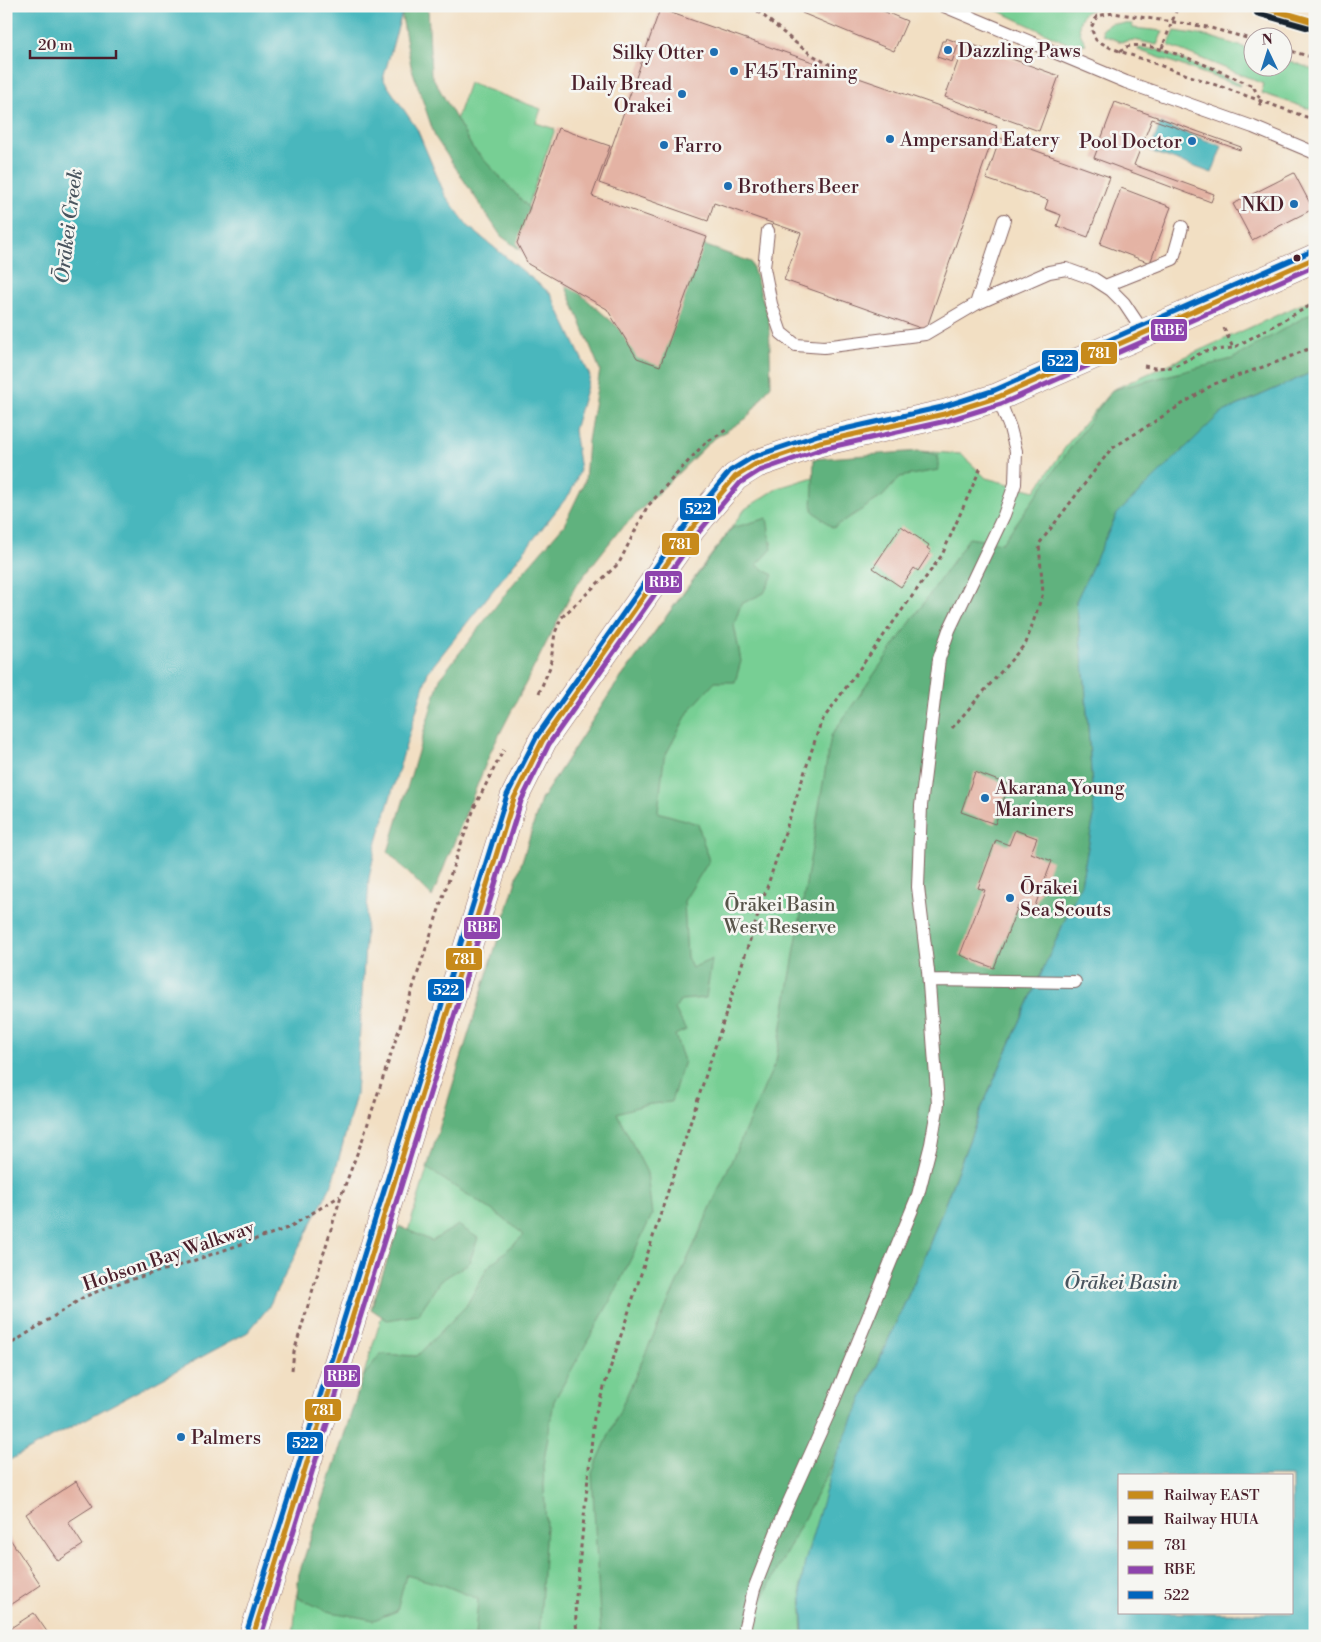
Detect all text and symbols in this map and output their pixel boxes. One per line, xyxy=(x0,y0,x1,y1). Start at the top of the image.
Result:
scale bar xyxy=(30,28,116,60)
north arrow xyxy=(1244,28,1294,78)
text: N xyxy=(1261,31,1273,49)
text: 20 m xyxy=(38,36,73,55)
place label: Dazzling Paws xyxy=(958,39,1081,63)
place label: Silky Otter xyxy=(612,41,704,65)
marker: Dazzling Paws xyxy=(942,44,954,56)
marker: Silky Otter xyxy=(708,46,720,58)
place label: F45 Training xyxy=(744,60,858,84)
marker: F45 Training xyxy=(728,65,740,77)
place label: Daily Bread Orakei xyxy=(571,72,672,118)
marker: Daily Bread Orakei xyxy=(676,88,688,100)
place label: Ampersand Eatery xyxy=(899,128,1060,152)
place label: Pool Doctor xyxy=(1079,130,1182,154)
marker: Ampersand Eatery xyxy=(884,133,896,145)
place label: Farro xyxy=(674,134,722,158)
marker: Pool Doctor xyxy=(1186,135,1198,147)
marker: Farro xyxy=(658,139,670,151)
water label: Ōrākei Creek xyxy=(49,167,89,285)
place label: Brothers Beer xyxy=(737,175,859,199)
marker: Brothers Beer xyxy=(722,180,734,192)
place label: NKD xyxy=(1241,193,1284,217)
marker: NKD xyxy=(1288,198,1300,210)
unlabelled marker xyxy=(1292,253,1302,263)
line badge: RBE xyxy=(1150,318,1188,342)
text: RBE xyxy=(1154,322,1185,340)
line badge: 781 xyxy=(1080,341,1118,365)
text: 781 xyxy=(1087,345,1111,363)
line badge: 522 xyxy=(1041,349,1079,373)
text: 522 xyxy=(1047,353,1073,371)
line badge: 522 xyxy=(679,497,717,521)
text: 522 xyxy=(685,501,711,519)
line badge: 781 xyxy=(661,532,700,556)
text: 781 xyxy=(668,536,692,554)
line badge: RBE xyxy=(644,570,683,594)
text: RBE xyxy=(649,574,680,592)
place label: Akarana Young Mariners xyxy=(994,776,1125,822)
marker: Akarana Young Mariners xyxy=(979,792,991,804)
place label: Ōrākei Sea Scouts xyxy=(1020,875,1111,922)
park label: Ōrākei Basin West Reserve xyxy=(723,892,836,939)
marker: Ōrākei Sea Scouts xyxy=(1004,892,1016,904)
line badge: RBE xyxy=(463,916,501,940)
text: RBE xyxy=(467,919,498,937)
line badge: 781 xyxy=(445,947,483,971)
text: 781 xyxy=(452,951,476,969)
line badge: 522 xyxy=(427,978,465,1002)
text: 522 xyxy=(433,982,459,1000)
street label: Hobson Bay Walkway xyxy=(79,1215,258,1297)
water label: Ōrākei Basin xyxy=(1064,1270,1179,1296)
line badge: RBE xyxy=(323,1364,361,1388)
text: RBE xyxy=(327,1368,358,1386)
line badge: 781 xyxy=(304,1398,342,1422)
text: 781 xyxy=(311,1402,335,1420)
place label: Palmers xyxy=(191,1426,261,1450)
marker: Palmers xyxy=(175,1431,187,1443)
line badge: 522 xyxy=(286,1431,324,1455)
text: 522 xyxy=(292,1435,318,1453)
legend xyxy=(1118,1474,1294,1614)
text: Railway EAST xyxy=(1164,1486,1260,1505)
text: Railway HUIA xyxy=(1164,1510,1260,1529)
text: 781 xyxy=(1164,1536,1187,1555)
text: RBE xyxy=(1164,1560,1195,1579)
text: 522 xyxy=(1164,1586,1189,1605)

